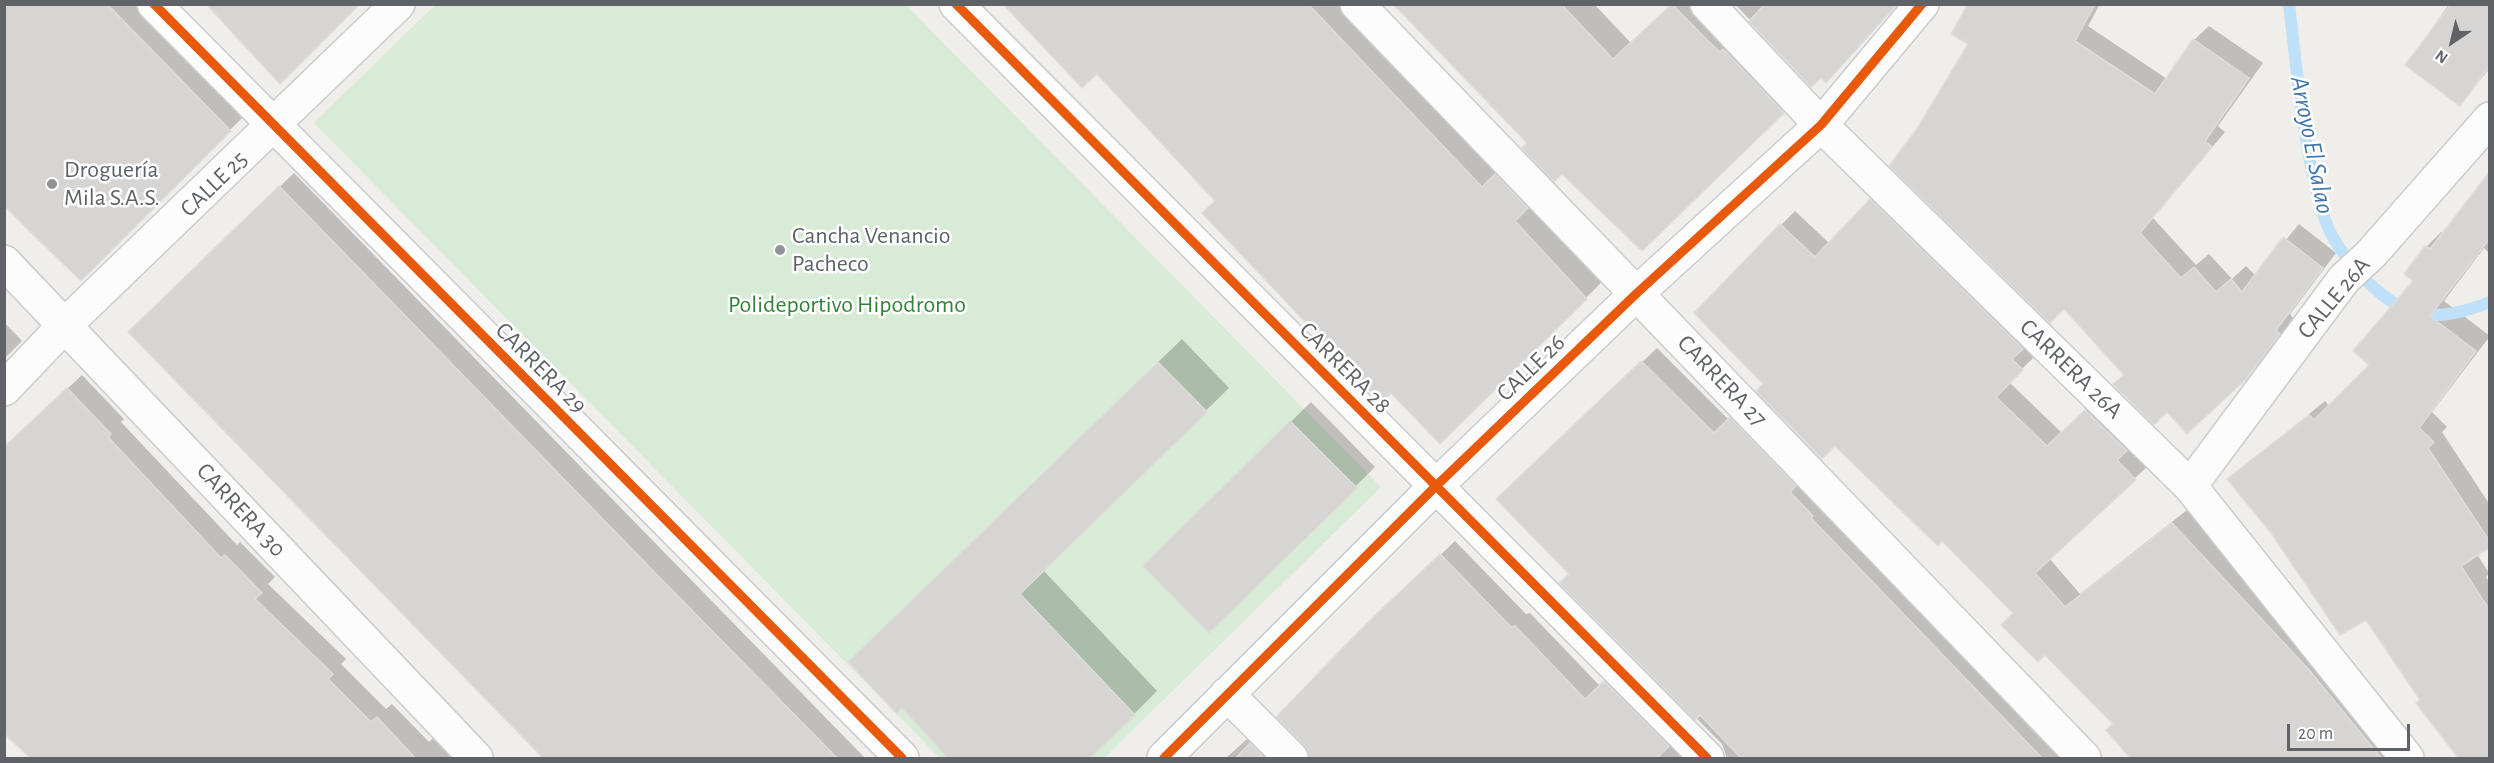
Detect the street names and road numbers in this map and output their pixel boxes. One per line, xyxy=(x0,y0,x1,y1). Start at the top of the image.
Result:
street label: CALLE 25 xyxy=(174,145,254,223)
street label: CALLE 26A xyxy=(2291,251,2377,345)
street label: CARRERA 26A xyxy=(2014,313,2128,425)
street label: CARRERA 29 xyxy=(489,316,593,420)
street label: CARRERA 28 xyxy=(1293,316,1397,420)
street label: CALLE 26 xyxy=(1491,328,1571,408)
street label: CARRERA 27 xyxy=(1671,329,1773,433)
street label: CARRERA 30 xyxy=(190,457,292,563)

